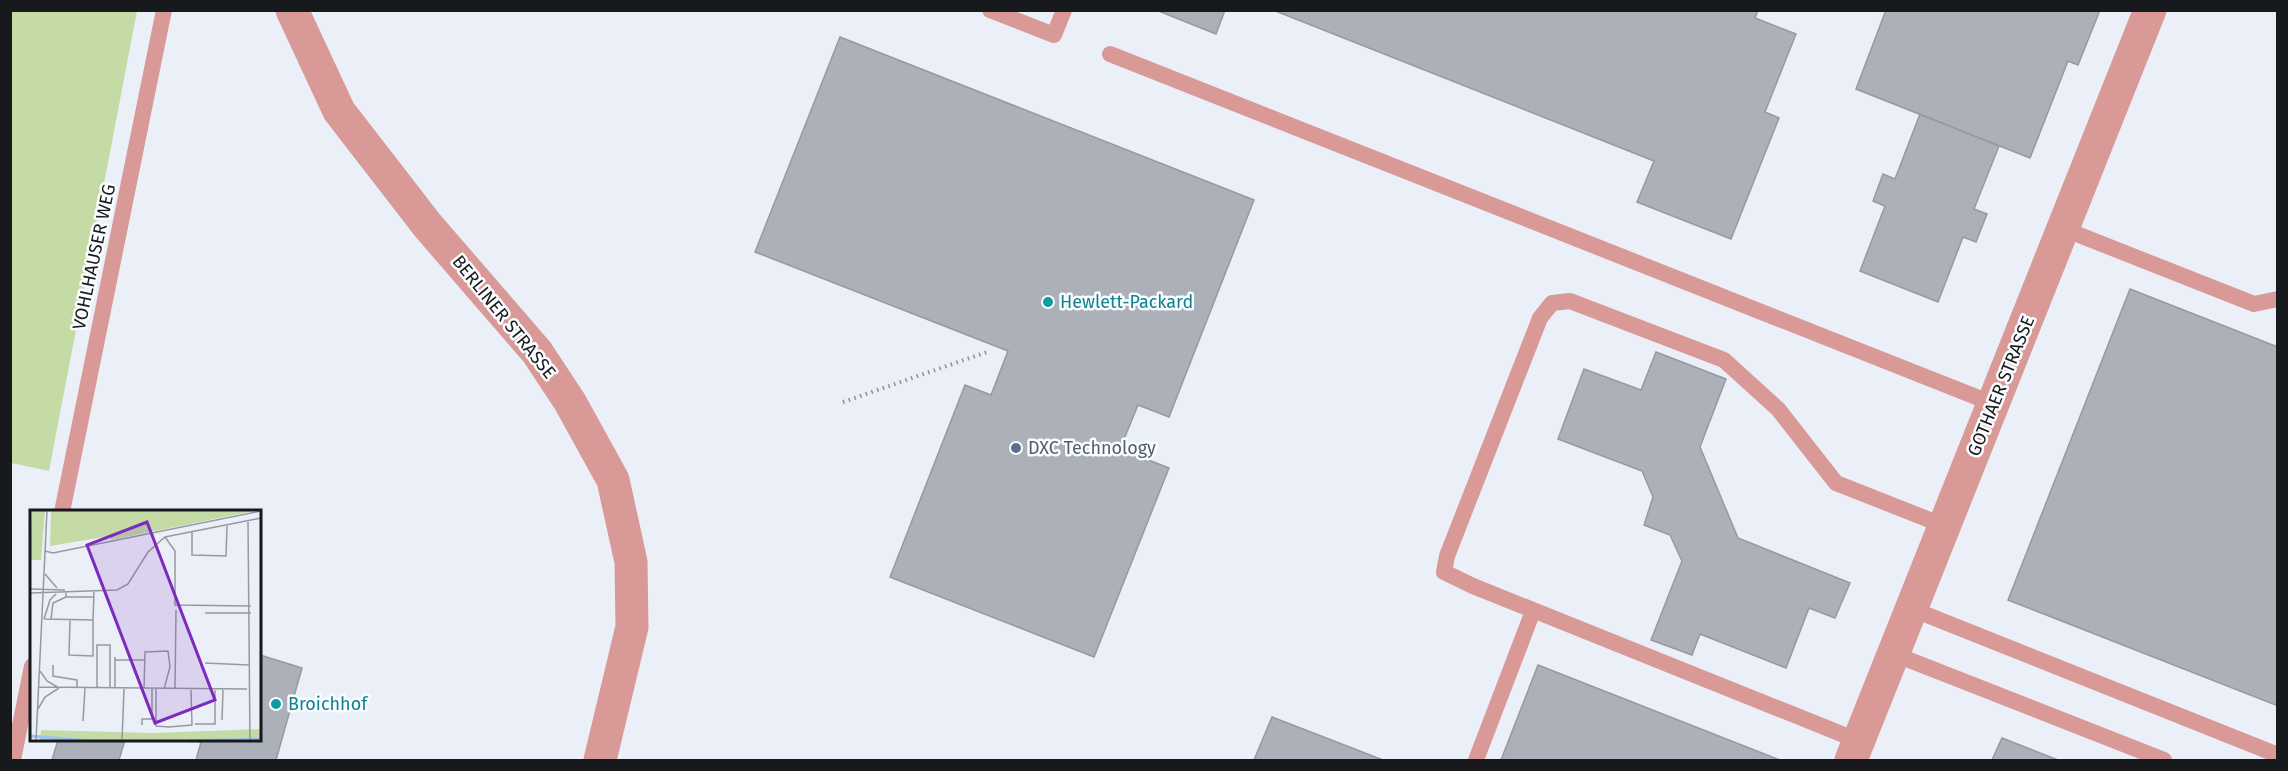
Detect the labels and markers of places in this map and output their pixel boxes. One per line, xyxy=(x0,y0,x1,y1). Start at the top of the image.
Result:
place label: Hewlett-Packard xyxy=(1060,291,1193,313)
marker: Hewlett-Packard xyxy=(1041,295,1055,309)
place label: DXC Technology xyxy=(1028,437,1156,459)
marker: DXC Technology xyxy=(1009,441,1023,455)
place label: Broichhof xyxy=(288,693,369,715)
marker: Broichhof xyxy=(269,697,283,711)

